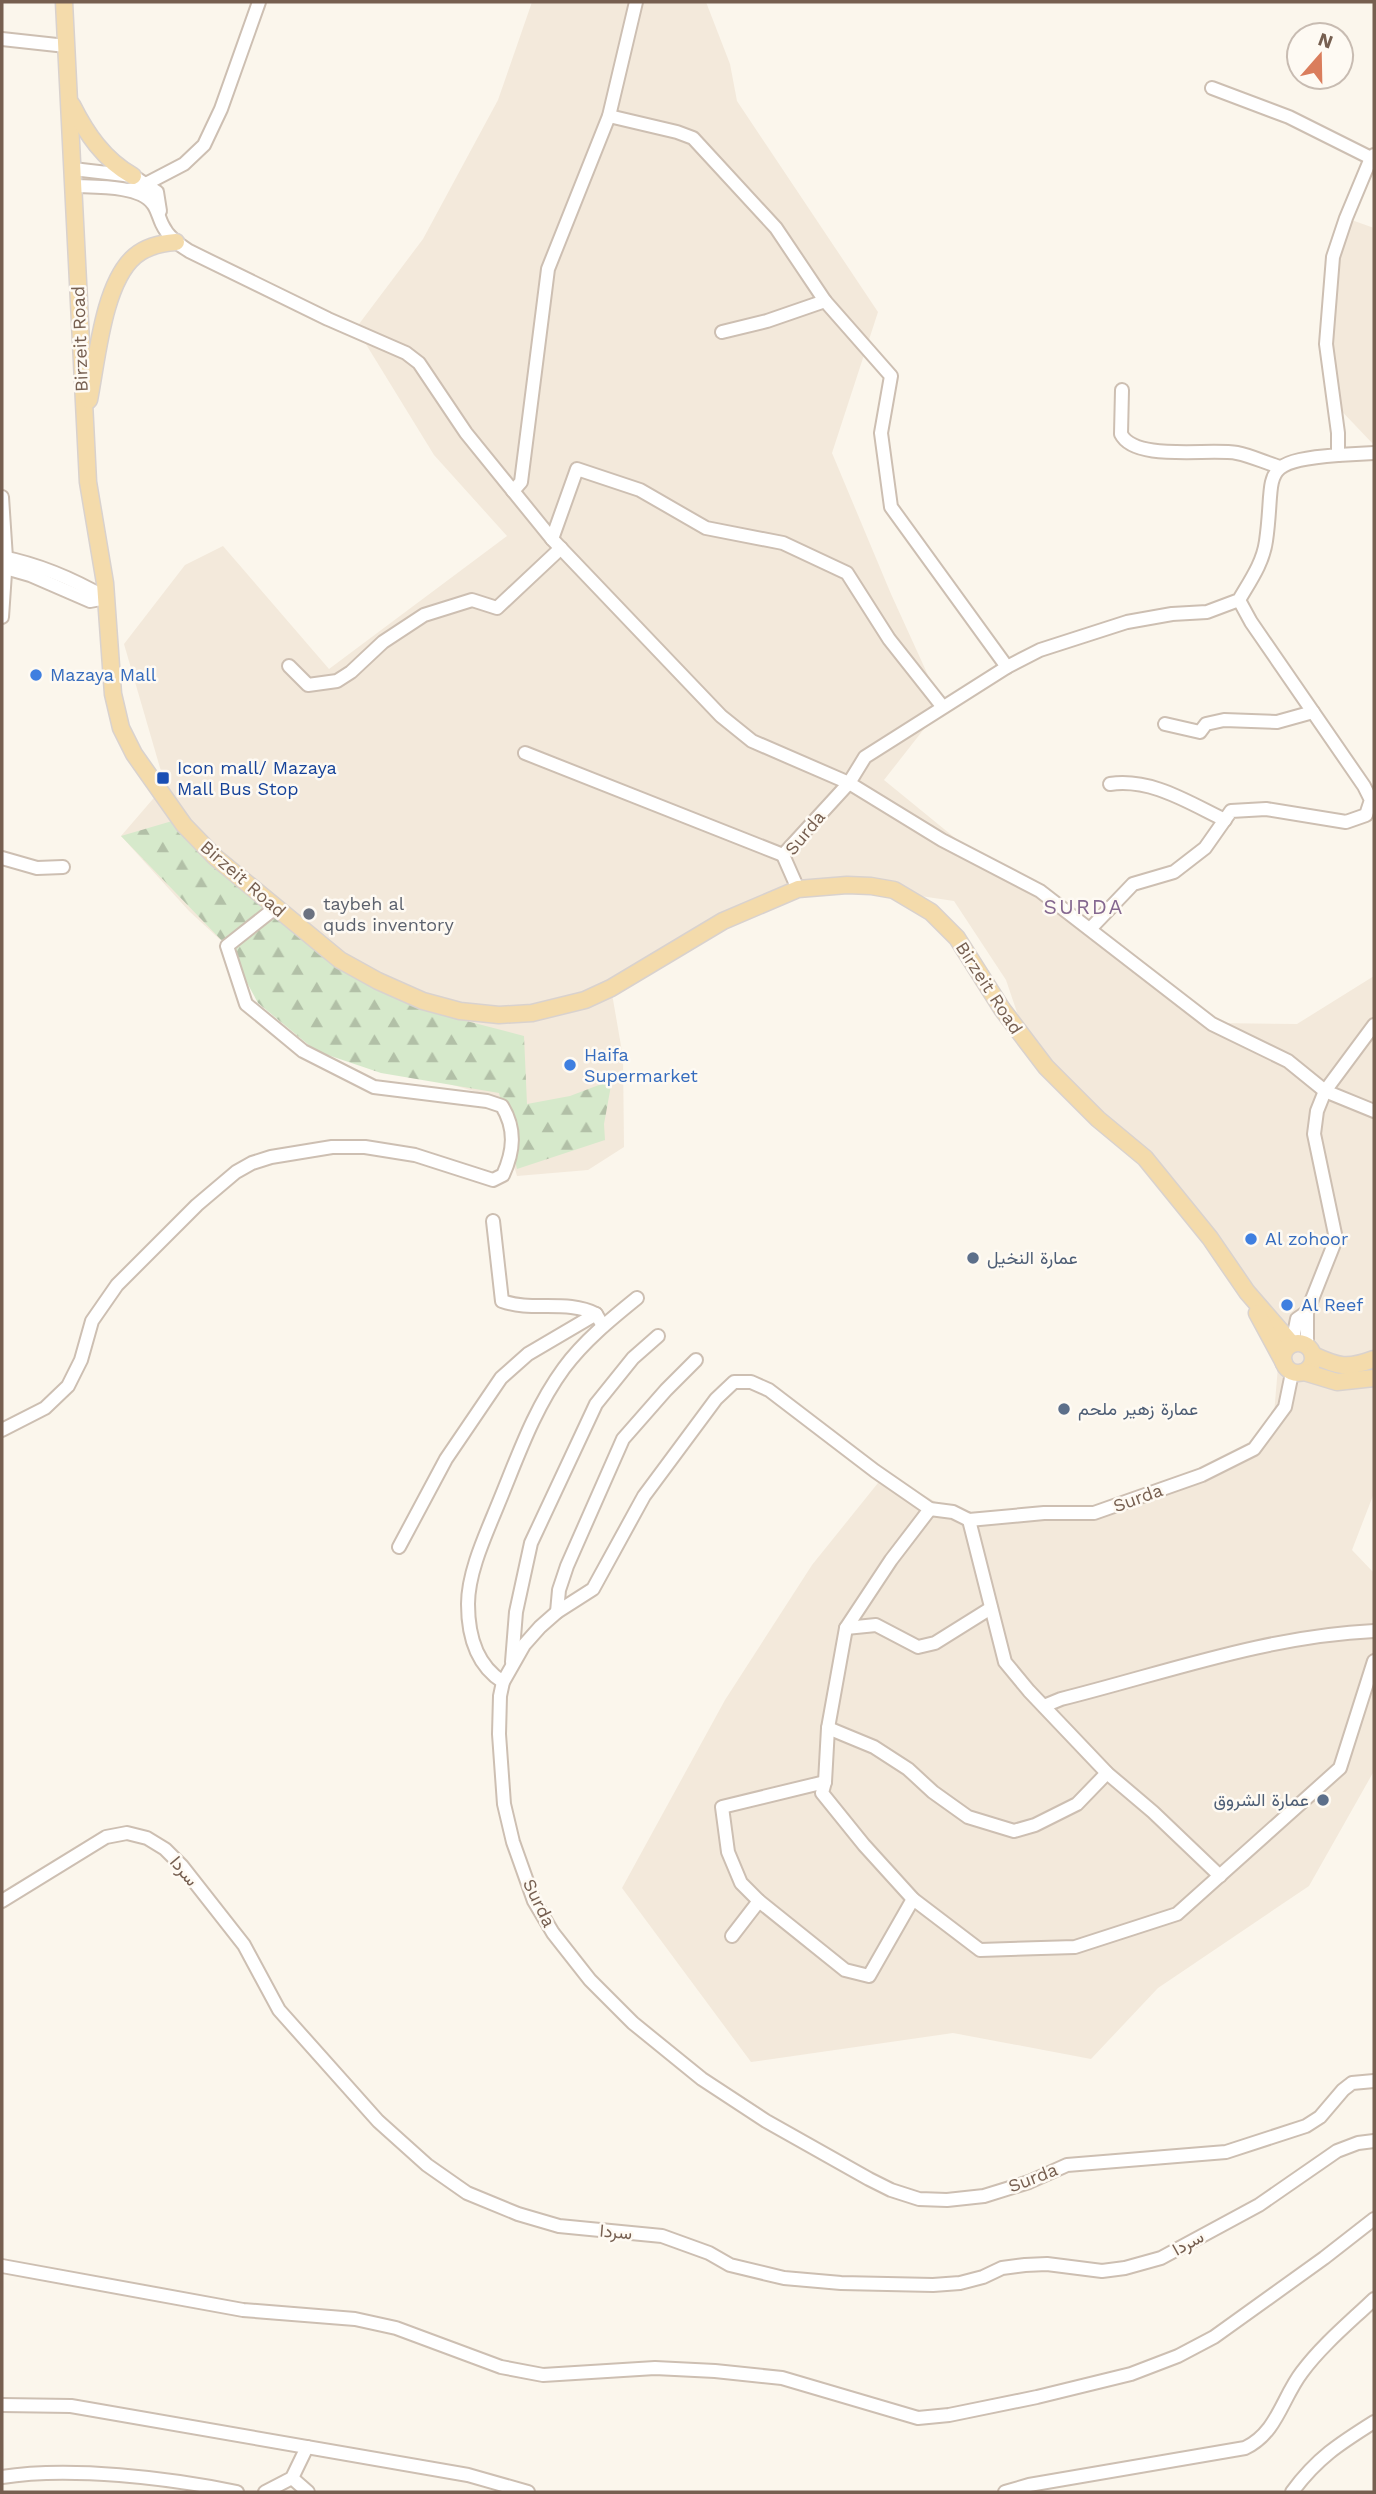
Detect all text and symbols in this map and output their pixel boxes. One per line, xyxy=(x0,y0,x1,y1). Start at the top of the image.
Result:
north arrow xyxy=(1285,21,1355,91)
text: N xyxy=(1315,27,1336,54)
street label: Birzeit Road xyxy=(67,286,92,392)
place label: Mazaya Mall xyxy=(50,664,157,685)
marker: Mazaya Mall xyxy=(28,667,44,683)
place label: Icon mall/ Mazaya Mall Bus Stop xyxy=(177,757,337,799)
marker: Icon mall/ Mazaya Mall Bus Stop xyxy=(155,770,171,786)
street label: Surda xyxy=(780,806,829,859)
street label: Birzeit Road xyxy=(196,836,290,921)
place label: taybeh al quds inventory xyxy=(323,893,454,935)
district label: SURDA xyxy=(1044,894,1124,919)
marker: taybeh al quds inventory xyxy=(301,906,317,922)
street label: Birzeit Road xyxy=(952,937,1027,1038)
place label: Haifa Supermarket xyxy=(584,1044,698,1086)
marker: Haifa Supermarket xyxy=(562,1057,578,1073)
place label: Al zohoor xyxy=(1265,1228,1348,1249)
marker: Al zohoor xyxy=(1243,1231,1259,1247)
place label: عمارة النخيل xyxy=(987,1247,1078,1269)
marker: عمارة النخيل xyxy=(965,1250,981,1266)
place label: Al Reef xyxy=(1301,1294,1363,1315)
marker: Al Reef xyxy=(1279,1297,1295,1313)
place label: عمارة زهير ملحم xyxy=(1078,1398,1198,1421)
marker: عمارة زهير ملحم xyxy=(1056,1401,1072,1417)
street label: Surda xyxy=(1110,1479,1165,1516)
place label: عمارة الشروق xyxy=(1214,1789,1309,1811)
marker: عمارة الشروق xyxy=(1315,1792,1331,1808)
street label: سردا xyxy=(165,1851,203,1891)
street label: Surda xyxy=(519,1875,560,1930)
street label: Surda xyxy=(1005,2159,1060,2196)
street label: سردا xyxy=(599,2220,633,2244)
street label: سردا xyxy=(1168,2225,1208,2261)

